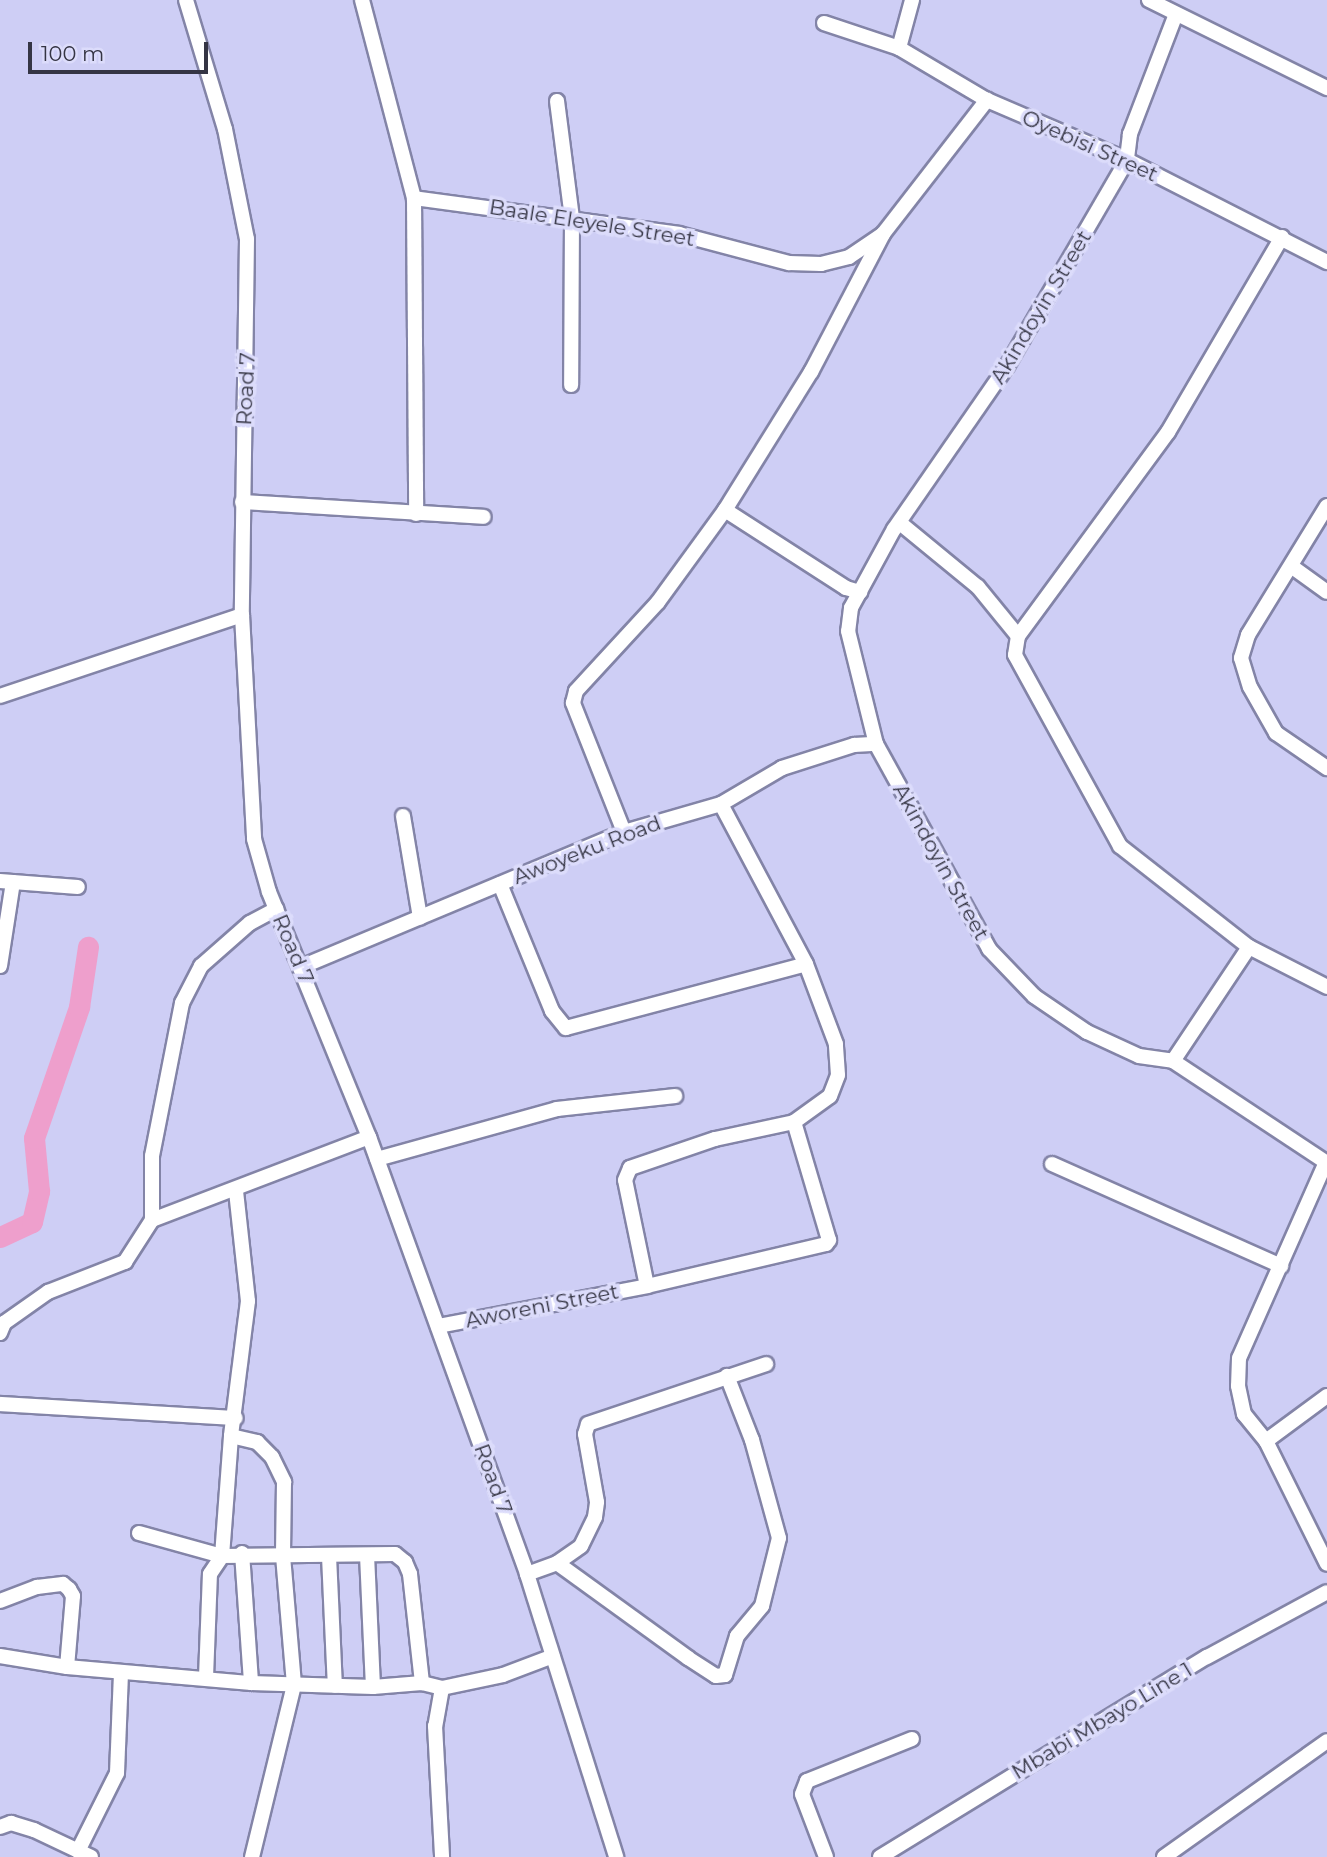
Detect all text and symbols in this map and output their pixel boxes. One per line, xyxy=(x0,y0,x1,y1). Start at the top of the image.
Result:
scale bar xyxy=(32,28,212,72)
text: 100 m xyxy=(41,41,104,66)
street label: Oyebisi Street xyxy=(1018,105,1162,187)
street label: Baale Eleyele Street xyxy=(487,194,697,252)
street label: Akindoyin Street xyxy=(985,226,1097,388)
street label: Road 7 xyxy=(232,352,260,426)
street label: Akindoyin Street xyxy=(888,779,994,945)
street label: Awoyeku Road xyxy=(510,810,664,890)
street label: Road 7 xyxy=(267,911,319,987)
street label: Aworeni Street xyxy=(463,1279,621,1333)
street label: Road 7 xyxy=(469,1440,517,1518)
street label: Mbabi Mbayo Line 1 xyxy=(1007,1657,1197,1785)

